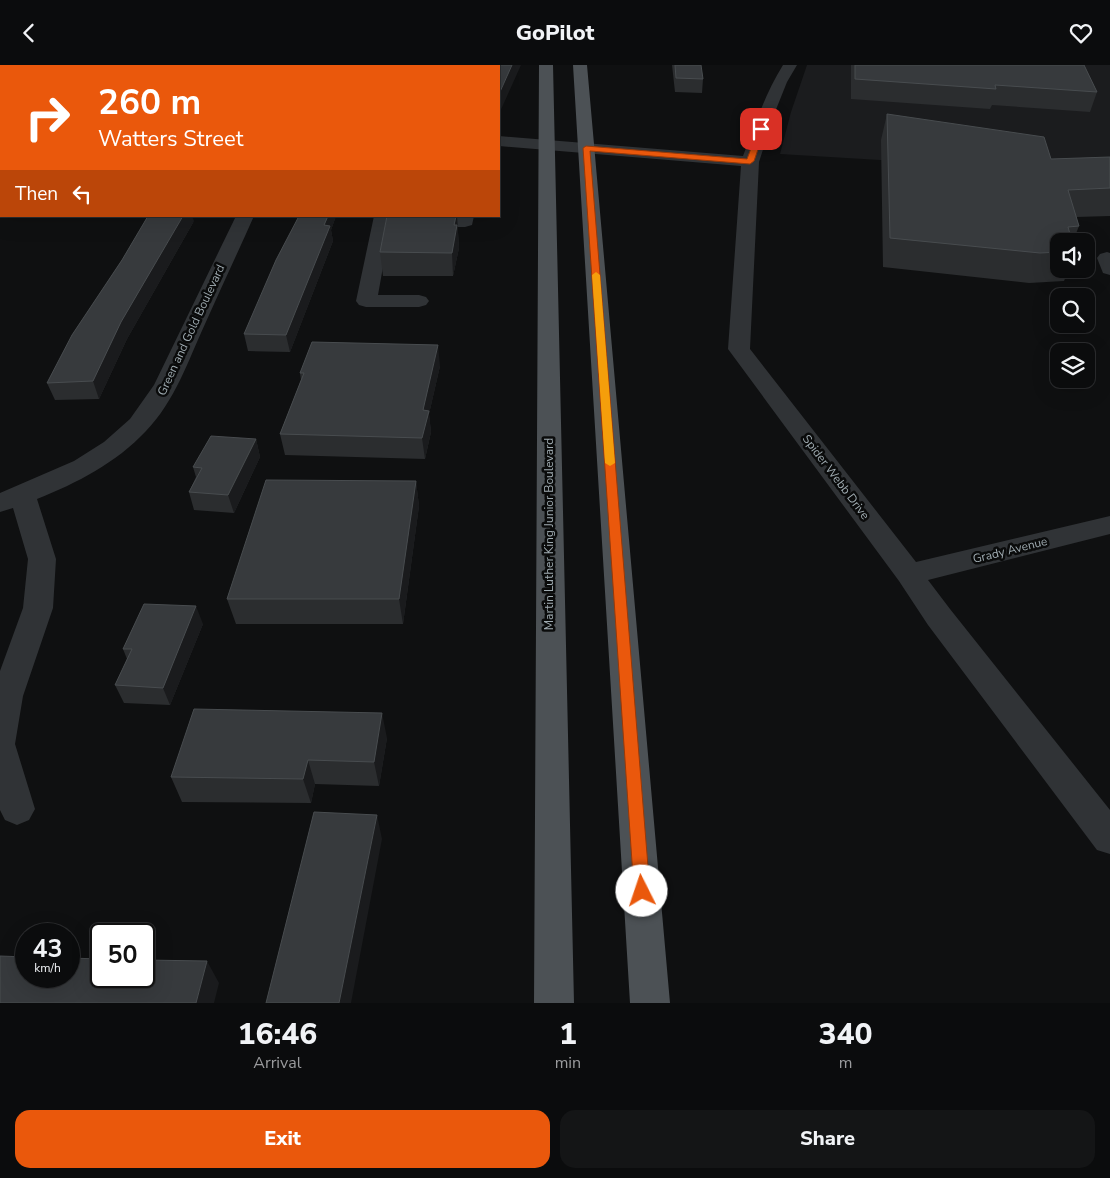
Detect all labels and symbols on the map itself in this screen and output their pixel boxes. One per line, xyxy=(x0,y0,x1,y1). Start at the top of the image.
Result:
pin xyxy=(740,108,782,150)
street label: Green and Gold Boulevard xyxy=(154,262,228,398)
street label: Spider Webb Drive xyxy=(799,431,873,523)
street label: Martin Luther King Junior Boulevard xyxy=(541,438,557,630)
street label: Grady Avenue xyxy=(971,533,1049,567)
position arrow xyxy=(615,864,667,916)
speed limit sign: 50 xyxy=(90,923,155,988)

